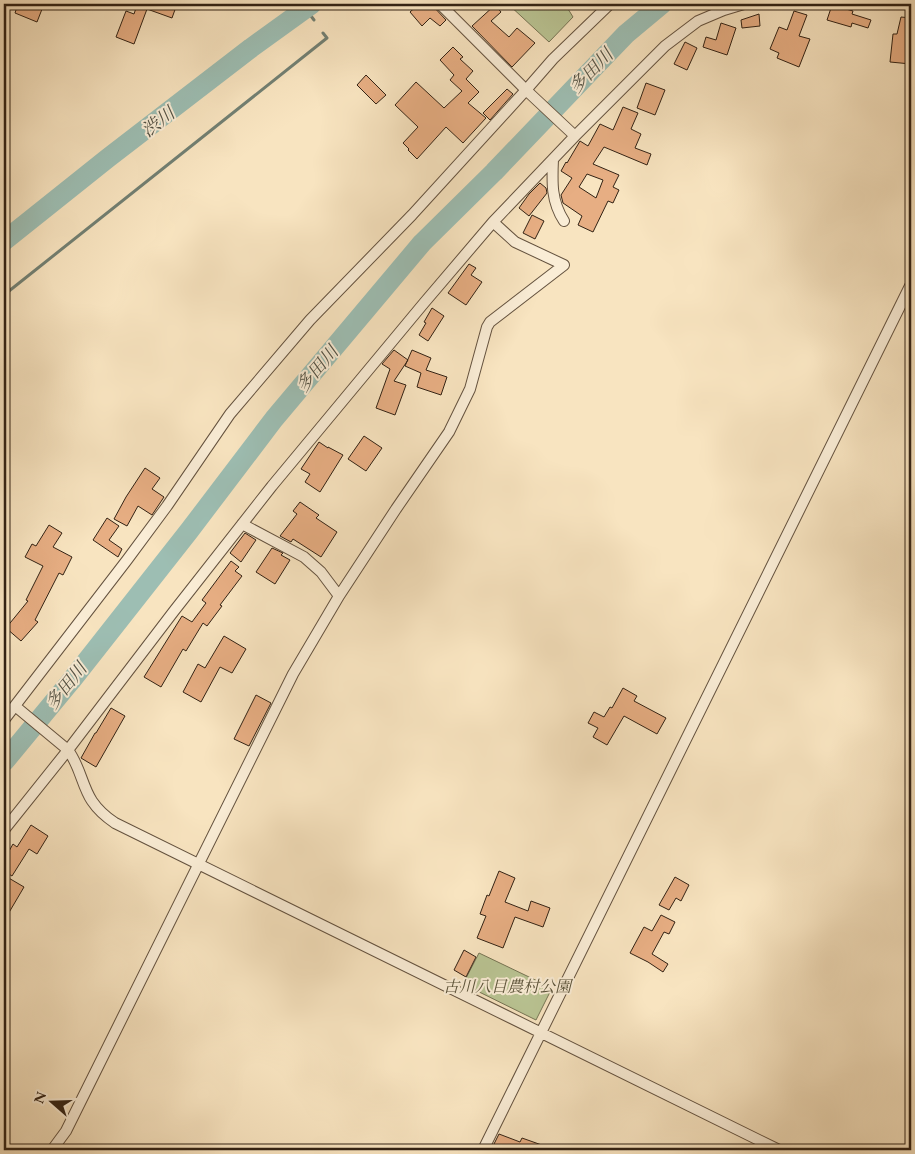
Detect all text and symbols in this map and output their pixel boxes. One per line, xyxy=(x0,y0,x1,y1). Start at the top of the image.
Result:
water label: 多田川 xyxy=(564,42,619,98)
water label: 渋川 xyxy=(136,100,181,142)
water label: 多田川 xyxy=(290,339,344,397)
water label: 多田川 xyxy=(40,656,93,714)
park label: 古川八目農村公園 xyxy=(443,976,574,997)
north arrow xyxy=(28,1076,78,1126)
text: N xyxy=(29,1089,50,1106)

